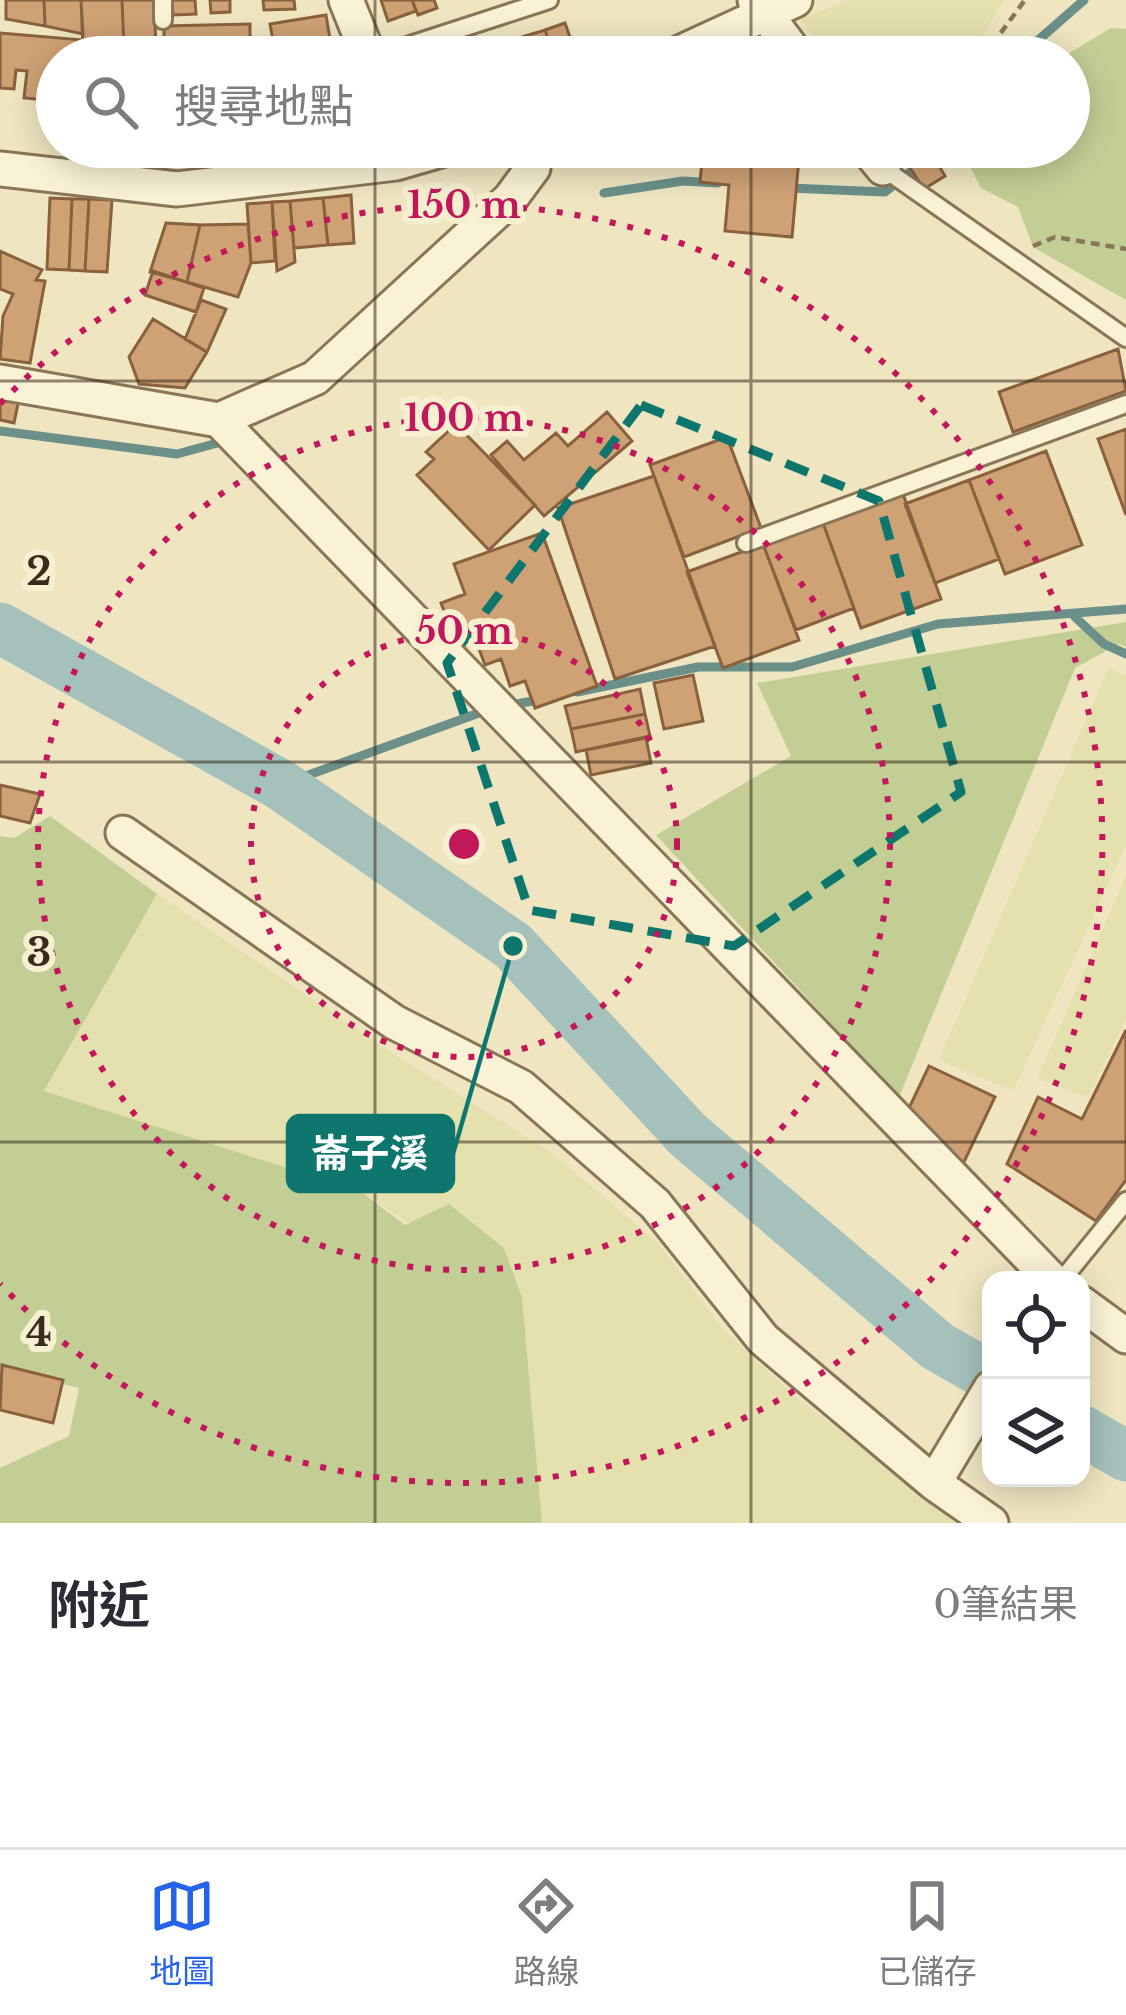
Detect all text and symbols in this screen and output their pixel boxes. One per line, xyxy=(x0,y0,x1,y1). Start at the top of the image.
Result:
search box xyxy=(36,36,1090,168)
icon: search xyxy=(78,69,144,135)
text: 搜尋地點 xyxy=(174,78,354,134)
text: 150 m xyxy=(407,183,521,228)
text: 100 m xyxy=(404,396,524,441)
text: 2 xyxy=(26,547,52,596)
text: 50 m xyxy=(415,609,513,654)
centre of rings xyxy=(443,823,485,865)
text: 3 xyxy=(27,928,51,977)
callout: 崙子溪 xyxy=(288,1116,453,1191)
text: 崙子溪 xyxy=(311,1129,429,1178)
map controls xyxy=(982,1271,1090,1487)
button: locate xyxy=(982,1271,1090,1379)
text: 4 xyxy=(26,1308,52,1357)
button: layers xyxy=(982,1379,1090,1487)
text: 附近 xyxy=(48,1574,150,1637)
text: 0筆結果 xyxy=(933,1580,1078,1629)
tab: 地圖 xyxy=(149,1873,215,1993)
tab: 路線 xyxy=(513,1873,579,1993)
tab: 已儲存 xyxy=(878,1873,977,1993)

